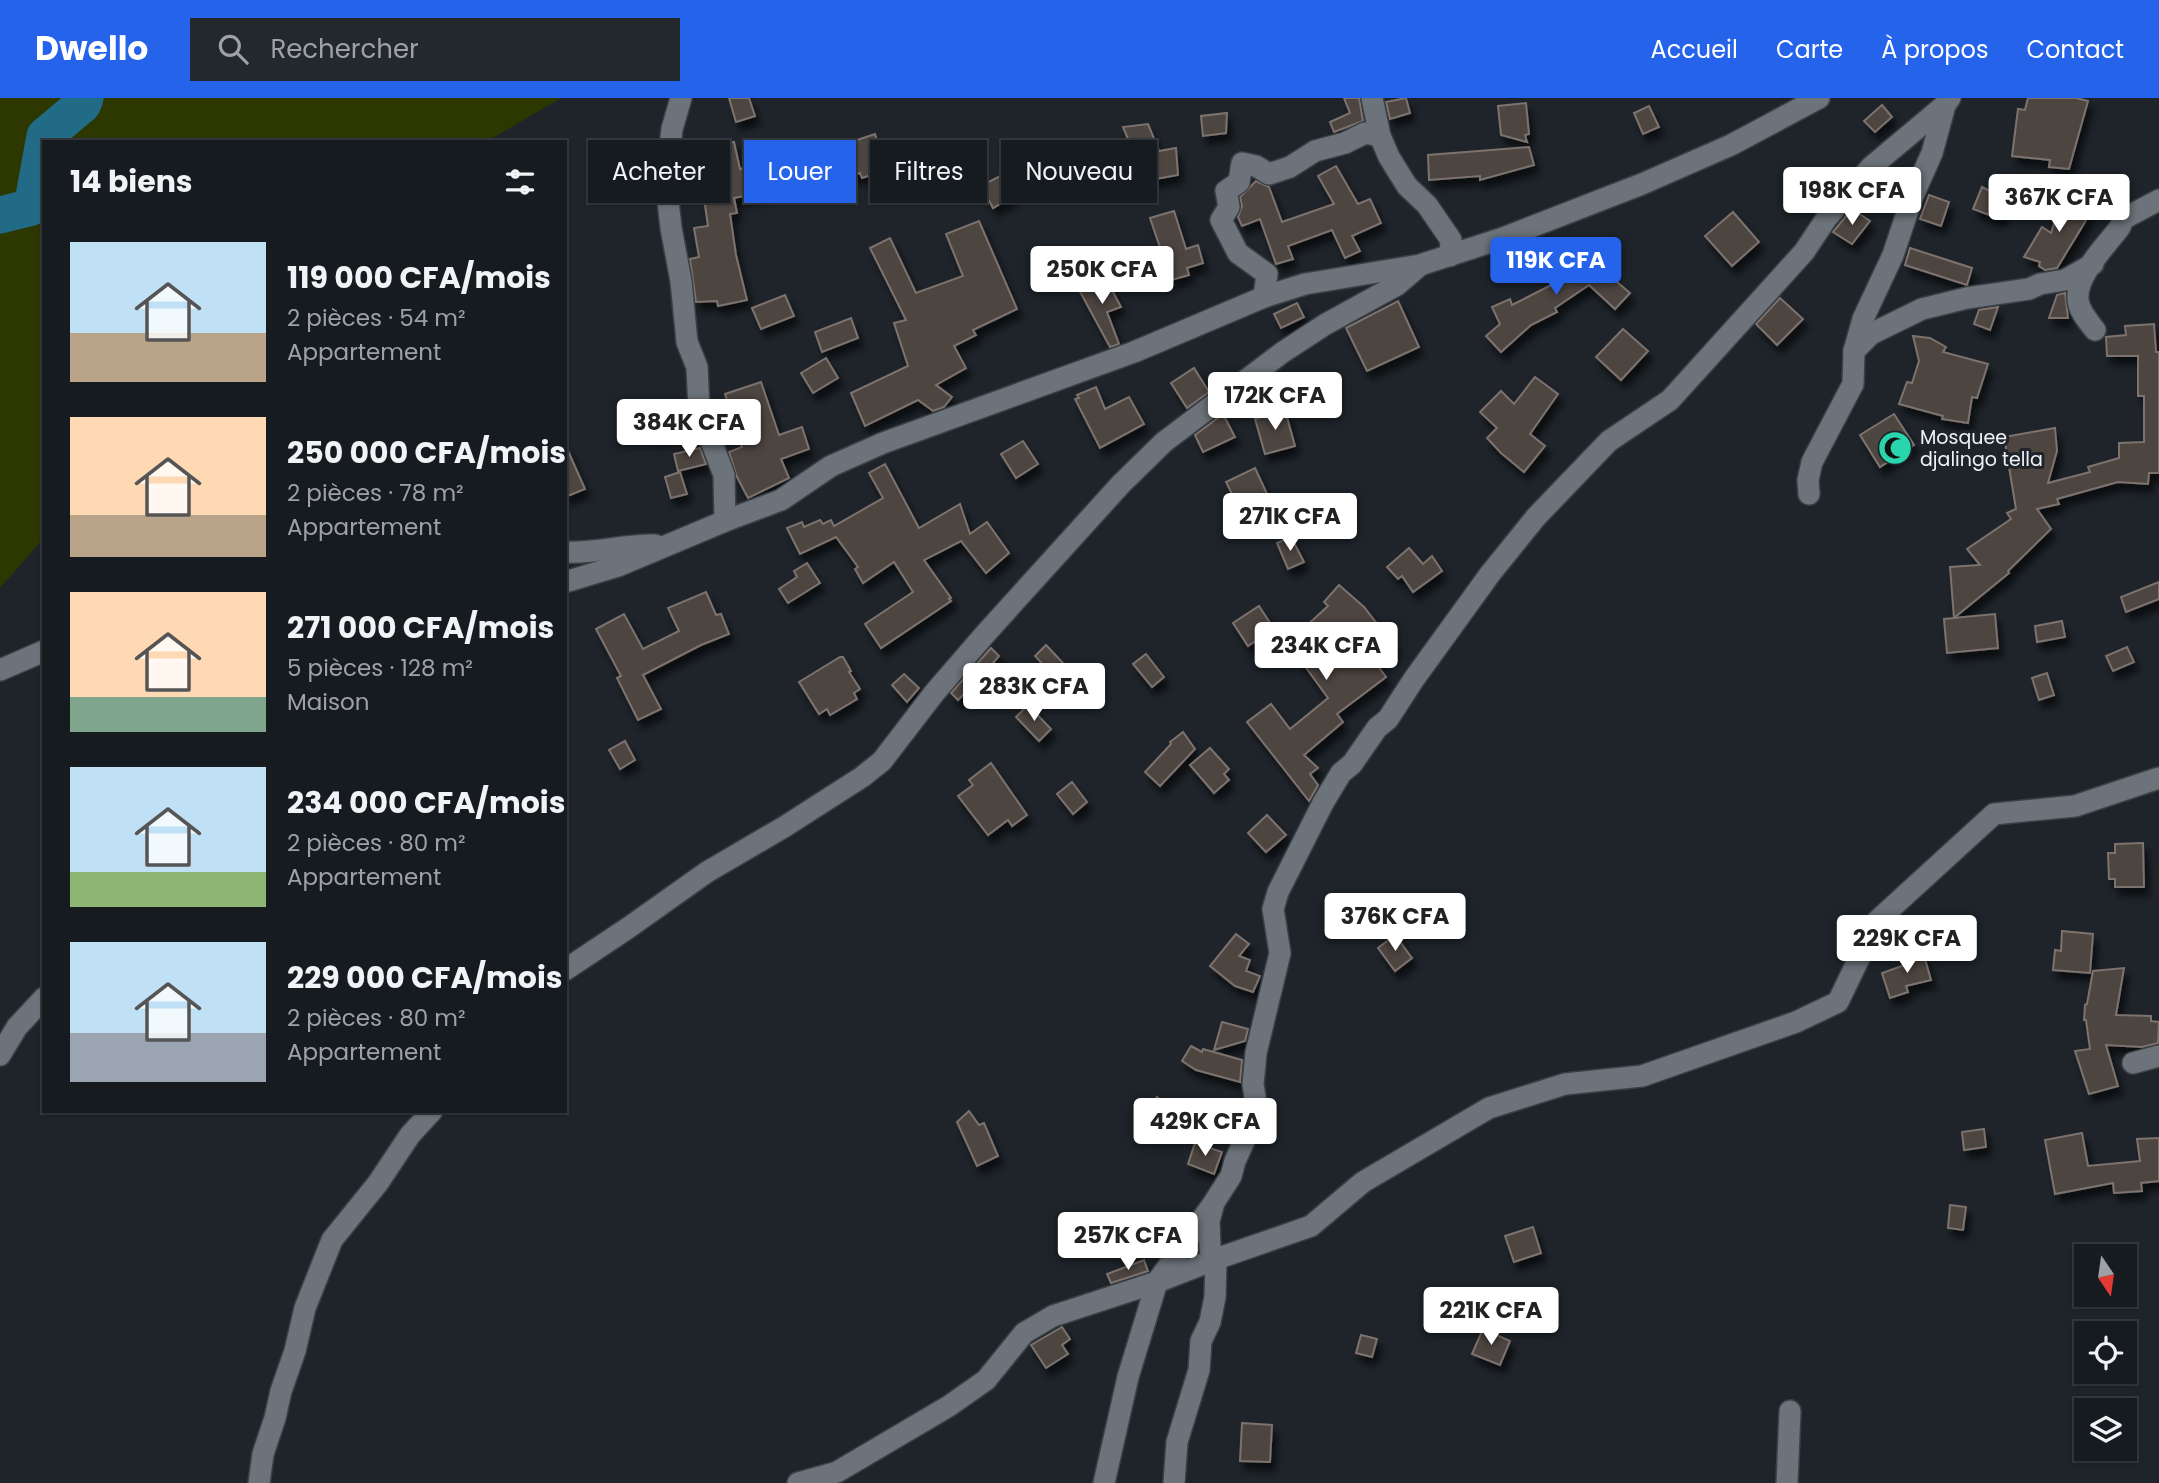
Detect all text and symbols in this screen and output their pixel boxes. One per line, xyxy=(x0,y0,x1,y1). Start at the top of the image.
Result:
search box xyxy=(190,18,680,81)
text: Dwello xyxy=(35,25,148,72)
icon: search xyxy=(214,30,252,68)
text: Rechercher xyxy=(270,31,419,67)
text: Accueil xyxy=(1651,33,1738,66)
text: Carte xyxy=(1776,33,1843,66)
text: À propos xyxy=(1881,33,1988,66)
text: Contact xyxy=(2026,33,2124,66)
chip: Acheter xyxy=(588,140,730,203)
chip: Louer xyxy=(744,140,856,203)
chip: Filtres xyxy=(870,140,987,203)
chip: Nouveau xyxy=(1001,140,1157,203)
text: 14 biens xyxy=(70,160,193,203)
icon: filters xyxy=(501,163,539,201)
pin: 198K CFA xyxy=(1780,167,1924,227)
text: 198K CFA xyxy=(1799,174,1905,206)
pin: 367K CFA xyxy=(1987,174,2131,234)
text: 367K CFA xyxy=(2005,181,2113,213)
pin: 119K CFA xyxy=(1484,238,1628,297)
text: 119K CFA xyxy=(1506,244,1606,276)
pin: 250K CFA xyxy=(1030,246,1174,306)
text: 250K CFA xyxy=(1046,253,1158,285)
text: 119 000 CFA/mois xyxy=(287,256,551,299)
icon: home xyxy=(126,270,210,354)
text: 2 pièces · 54 m² xyxy=(287,302,466,334)
text: Appartement xyxy=(287,336,441,368)
pin: 172K CFA xyxy=(1203,372,1347,432)
text: 172K CFA xyxy=(1224,379,1326,411)
pin: 384K CFA xyxy=(617,400,761,459)
text: 384K CFA xyxy=(633,406,745,438)
place label: Mosquee djalingo tella xyxy=(1920,424,2043,473)
mosque icon: Mosquee djalingo tella xyxy=(1876,429,1914,467)
text: 250 000 CFA/mois xyxy=(287,431,566,474)
icon: home xyxy=(126,445,210,529)
text: 2 pièces · 78 m² xyxy=(287,477,464,509)
pin: 271K CFA xyxy=(1218,494,1362,553)
text: 271K CFA xyxy=(1239,500,1341,532)
text: Appartement xyxy=(287,511,441,543)
text: 271 000 CFA/mois xyxy=(287,606,554,649)
icon: home xyxy=(126,620,210,704)
pin: 234K CFA xyxy=(1254,622,1398,682)
text: 234K CFA xyxy=(1271,629,1381,661)
text: 5 pièces · 128 m² xyxy=(287,652,473,684)
pin: 283K CFA xyxy=(962,664,1106,723)
text: 283K CFA xyxy=(979,670,1089,702)
text: Maison xyxy=(287,686,369,718)
text: 234 000 CFA/mois xyxy=(287,781,565,824)
icon: home xyxy=(126,795,210,879)
text: 2 pièces · 80 m² xyxy=(287,827,466,859)
text: Appartement xyxy=(287,861,441,893)
pin: 376K CFA xyxy=(1323,894,1467,953)
text: 376K CFA xyxy=(1341,900,1449,932)
pin: 229K CFA xyxy=(1835,916,1979,975)
text: 229K CFA xyxy=(1853,922,1961,954)
text: 229 000 CFA/mois xyxy=(287,956,563,999)
icon: home xyxy=(126,970,210,1054)
text: 2 pièces · 80 m² xyxy=(287,1002,466,1034)
text: Appartement xyxy=(287,1036,441,1068)
pin: 429K CFA xyxy=(1133,1098,1277,1158)
text: 429K CFA xyxy=(1150,1105,1260,1137)
pin: 257K CFA xyxy=(1056,1212,1200,1272)
text: 257K CFA xyxy=(1074,1219,1182,1251)
north arrow xyxy=(2074,1244,2137,1307)
map controls xyxy=(2074,1244,2137,1461)
pin: 221K CFA xyxy=(1419,1288,1563,1347)
text: 221K CFA xyxy=(1440,1294,1542,1326)
button: locate xyxy=(2074,1321,2137,1384)
button: layers xyxy=(2074,1398,2137,1461)

